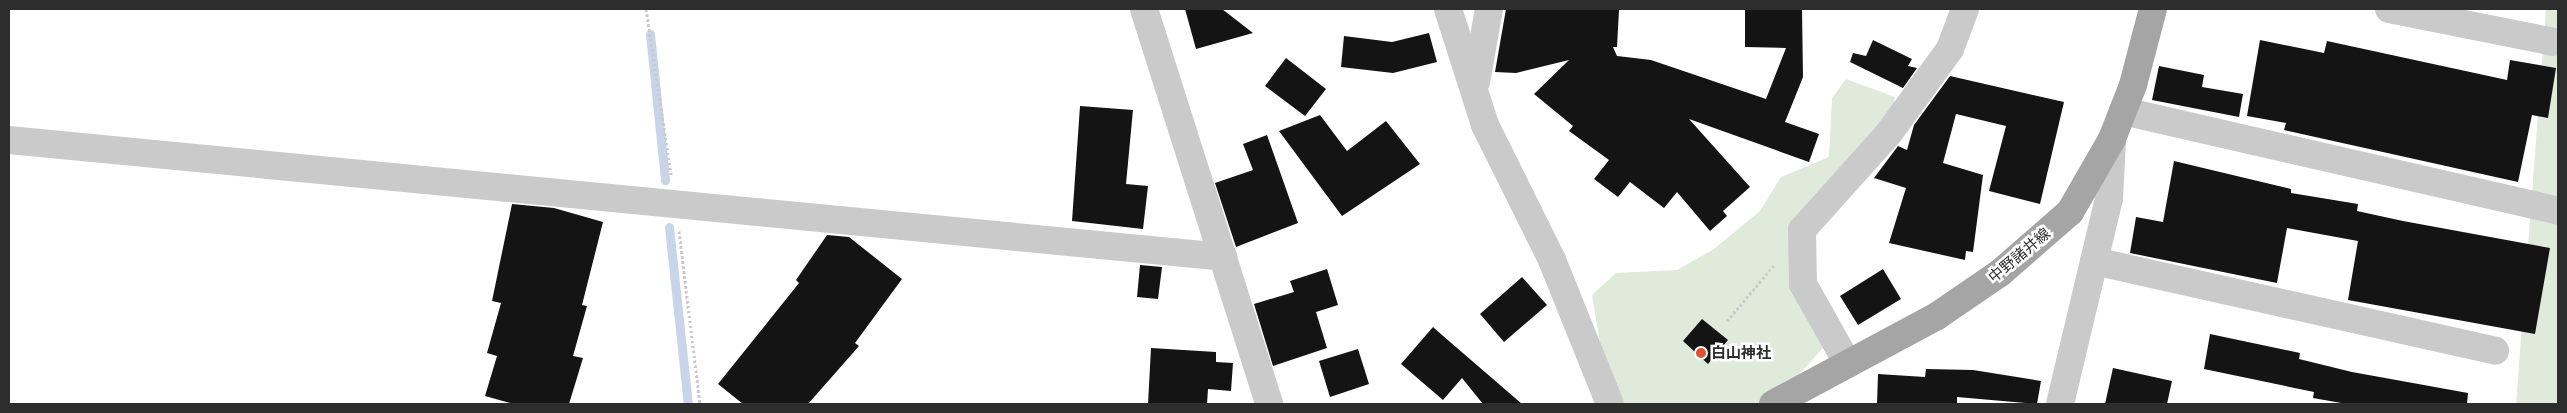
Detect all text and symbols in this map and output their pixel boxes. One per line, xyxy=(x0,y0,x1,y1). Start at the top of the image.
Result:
street label: 中野諸井線 xyxy=(1984,224,2054,286)
place label: 白山神社 xyxy=(1711,344,1771,362)
marker: 白山神社 xyxy=(1695,347,1707,359)

